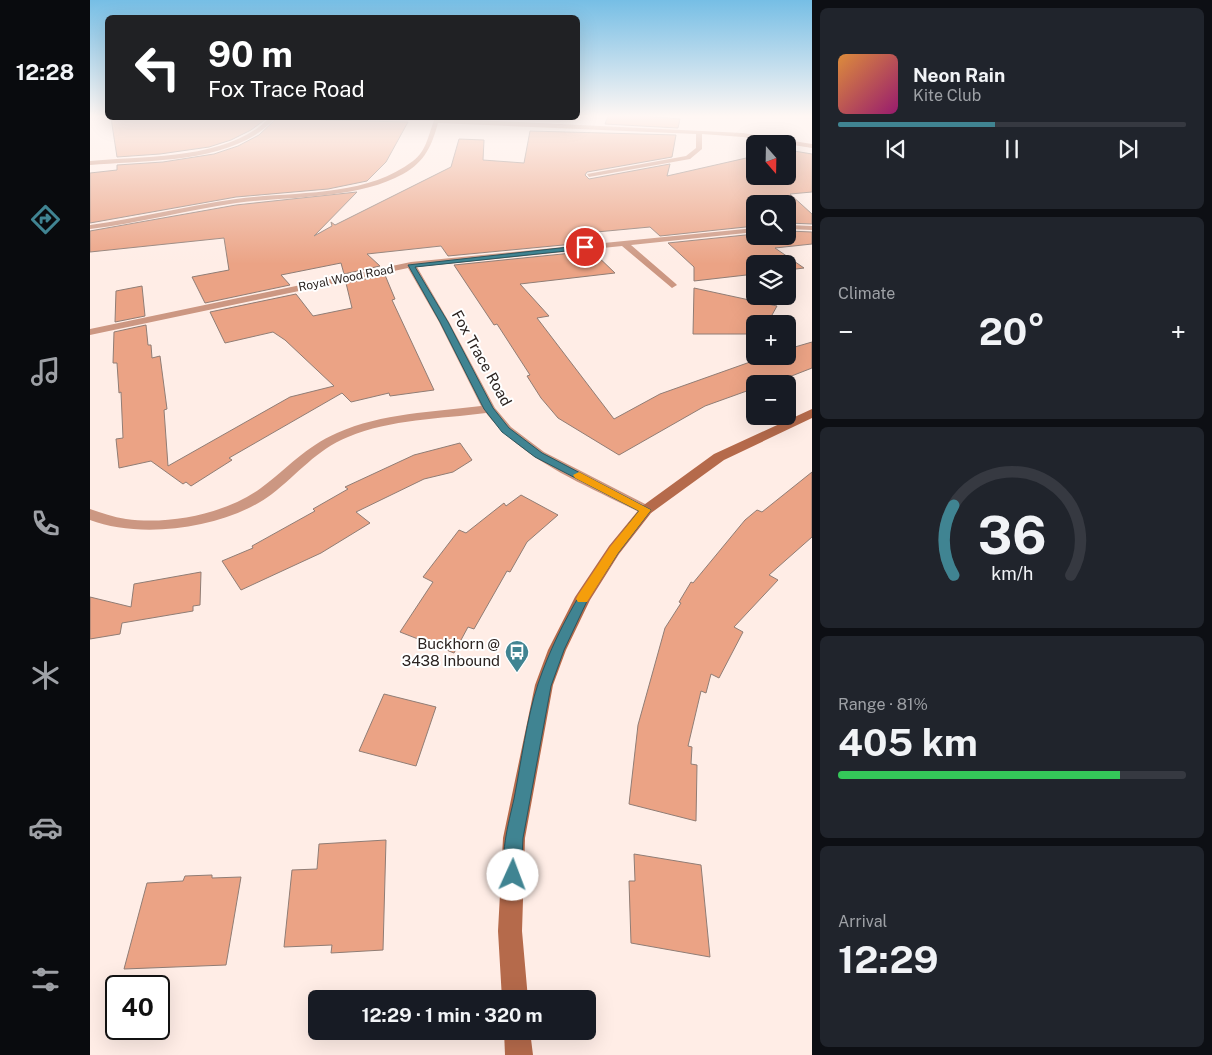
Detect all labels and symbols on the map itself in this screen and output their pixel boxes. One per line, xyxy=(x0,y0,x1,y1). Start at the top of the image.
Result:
north arrow xyxy=(746,135,796,185)
pin xyxy=(564,226,606,268)
street label: Royal Wood Road xyxy=(297,262,395,294)
street label: Fox Trace Road xyxy=(449,307,515,409)
place label: Buckhorn @ 3438 Inbound xyxy=(402,635,500,669)
bus stop icon: Buckhorn @ 3438 Inbound xyxy=(504,639,530,673)
position arrow xyxy=(486,848,538,900)
speed limit sign: 40 xyxy=(105,975,170,1040)

